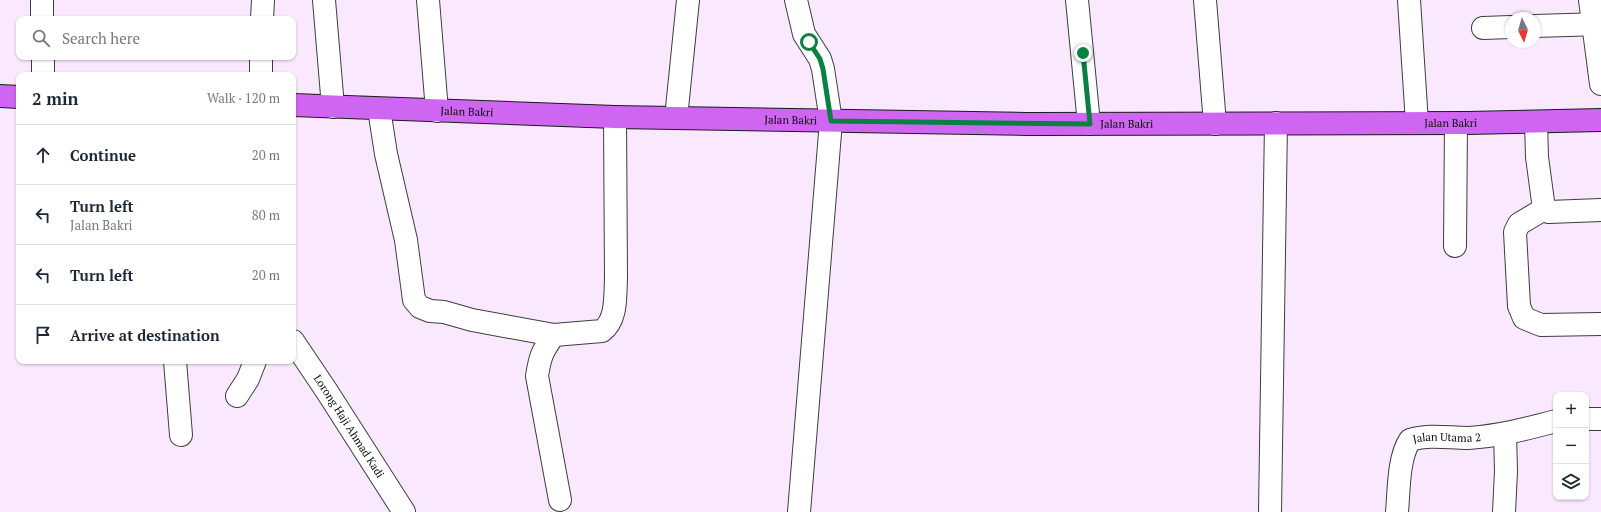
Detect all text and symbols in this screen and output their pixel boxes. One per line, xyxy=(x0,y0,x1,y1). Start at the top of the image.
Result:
north arrow xyxy=(1505,12,1541,48)
search box xyxy=(16,16,296,60)
icon: search xyxy=(30,27,52,49)
text: Search here xyxy=(62,28,140,48)
route start xyxy=(800,33,818,51)
route end xyxy=(1074,44,1092,62)
text: 2 min xyxy=(32,87,79,110)
text: Walk · 120 m xyxy=(207,89,280,107)
street label: Jalan Bakri xyxy=(440,103,494,119)
street label: Jalan Bakri xyxy=(764,113,817,127)
street label: Jalan Bakri xyxy=(1424,116,1477,130)
street label: Jalan Bakri xyxy=(1100,117,1153,131)
icon: ahead xyxy=(32,144,54,166)
text: Continue xyxy=(70,145,136,165)
text: 20 m xyxy=(252,146,280,164)
text: Turn left xyxy=(70,196,134,216)
icon: left xyxy=(32,204,54,226)
text: 80 m xyxy=(252,206,280,224)
text: Jalan Bakri xyxy=(70,216,133,234)
icon: left xyxy=(32,264,54,286)
text: Turn left xyxy=(70,265,134,285)
text: 20 m xyxy=(252,266,280,284)
icon: arrive xyxy=(32,324,54,346)
text: Arrive at destination xyxy=(70,325,220,345)
street label: Lorong Haji Ahmad Kadi xyxy=(311,372,387,480)
map controls xyxy=(1553,392,1589,500)
button: + xyxy=(1553,392,1589,428)
button: − xyxy=(1553,428,1589,464)
street label: Jalan Utama 2 xyxy=(1411,430,1482,446)
button: layers xyxy=(1553,464,1589,500)

